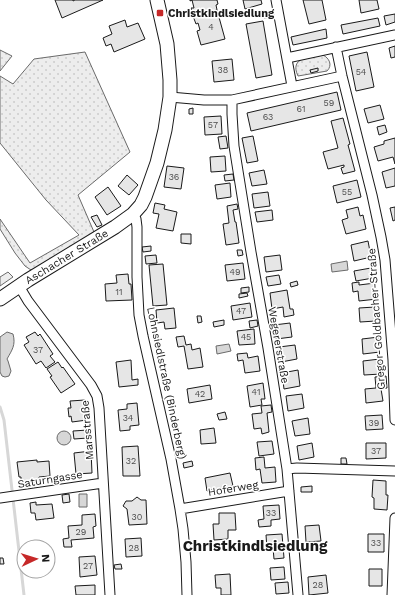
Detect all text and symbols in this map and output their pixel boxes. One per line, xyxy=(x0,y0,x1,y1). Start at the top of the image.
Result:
place label: Christkindlsiedlung xyxy=(168,7,275,20)
marker: Christkindlsiedlung xyxy=(155,8,165,18)
house number: 4 xyxy=(208,22,214,32)
house number: 38 xyxy=(218,65,228,75)
house number: 54 xyxy=(356,67,367,77)
house number: 59 xyxy=(324,98,334,108)
house number: 61 xyxy=(297,104,305,114)
house number: 63 xyxy=(263,112,273,122)
house number: 57 xyxy=(208,120,218,130)
house number: 36 xyxy=(169,172,179,182)
house number: 55 xyxy=(342,187,352,197)
street label: Aschacher Straße xyxy=(23,227,111,287)
street label: Gregor-Goldbacher-Straße xyxy=(365,248,388,390)
house number: 49 xyxy=(229,267,241,277)
house number: 11 xyxy=(115,287,123,297)
street label: Lohnsiedlstraße (Binderberg) xyxy=(144,306,189,461)
house number: 47 xyxy=(236,306,246,316)
street label: Wegererstraße xyxy=(265,306,292,385)
house number: 45 xyxy=(241,332,251,342)
house number: 37 xyxy=(33,345,43,355)
house number: 41 xyxy=(252,387,260,397)
house number: 42 xyxy=(195,389,205,399)
street label: Marsstraße xyxy=(78,400,97,460)
house number: 34 xyxy=(123,413,134,423)
house number: 39 xyxy=(369,418,379,428)
house number: 37 xyxy=(371,446,381,456)
house number: 32 xyxy=(126,456,136,466)
street label: Saturngasse xyxy=(17,468,84,491)
street label: Hoferweg xyxy=(207,478,259,499)
house number: 33 xyxy=(266,508,276,518)
house number: 30 xyxy=(132,512,143,522)
house number: 29 xyxy=(76,527,86,537)
district label: Christkindlsiedlung xyxy=(183,537,328,555)
house number: 33 xyxy=(371,538,381,548)
north arrow xyxy=(16,539,56,579)
house number: 28 xyxy=(129,543,139,553)
text: N xyxy=(39,554,52,563)
house number: 27 xyxy=(83,561,93,571)
house number: 28 xyxy=(313,580,323,590)

